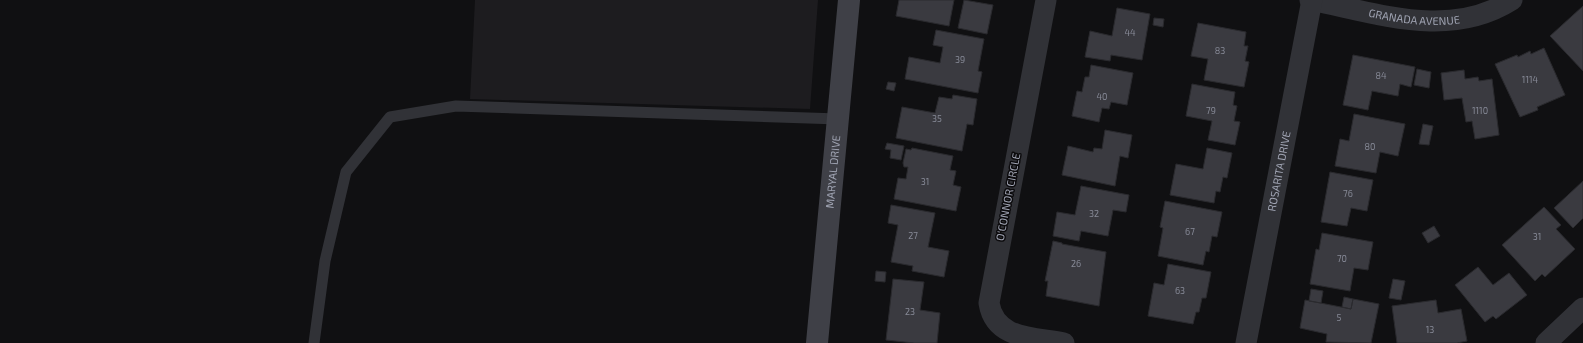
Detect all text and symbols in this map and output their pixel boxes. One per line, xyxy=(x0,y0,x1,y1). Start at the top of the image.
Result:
street label: GRANADA AVENUE xyxy=(1368,6,1461,27)
house number: 44 xyxy=(1124,27,1136,38)
house number: 83 xyxy=(1215,45,1225,56)
house number: 39 xyxy=(955,54,965,65)
house number: 84 xyxy=(1376,70,1387,81)
house number: 1114 xyxy=(1522,74,1539,85)
house number: 40 xyxy=(1097,91,1107,102)
house number: 79 xyxy=(1206,105,1216,116)
house number: 1110 xyxy=(1472,105,1488,116)
house number: 35 xyxy=(932,113,942,124)
street label: ROSARITA DRIVE xyxy=(1264,130,1293,212)
street label: MARYAL DRIVE xyxy=(823,135,842,209)
house number: 80 xyxy=(1365,141,1375,152)
street label: O'CONNOR CIRCLE xyxy=(993,152,1022,242)
house number: 31 xyxy=(921,176,929,187)
house number: 76 xyxy=(1343,188,1353,199)
house number: 32 xyxy=(1089,208,1099,219)
house number: 67 xyxy=(1185,226,1195,237)
house number: 27 xyxy=(908,230,918,241)
house number: 31 xyxy=(1533,231,1541,242)
house number: 70 xyxy=(1337,253,1347,264)
house number: 26 xyxy=(1071,258,1081,269)
house number: 63 xyxy=(1175,285,1185,296)
house number: 23 xyxy=(905,306,915,317)
house number: 5 xyxy=(1337,312,1342,323)
house number: 13 xyxy=(1426,324,1434,335)

